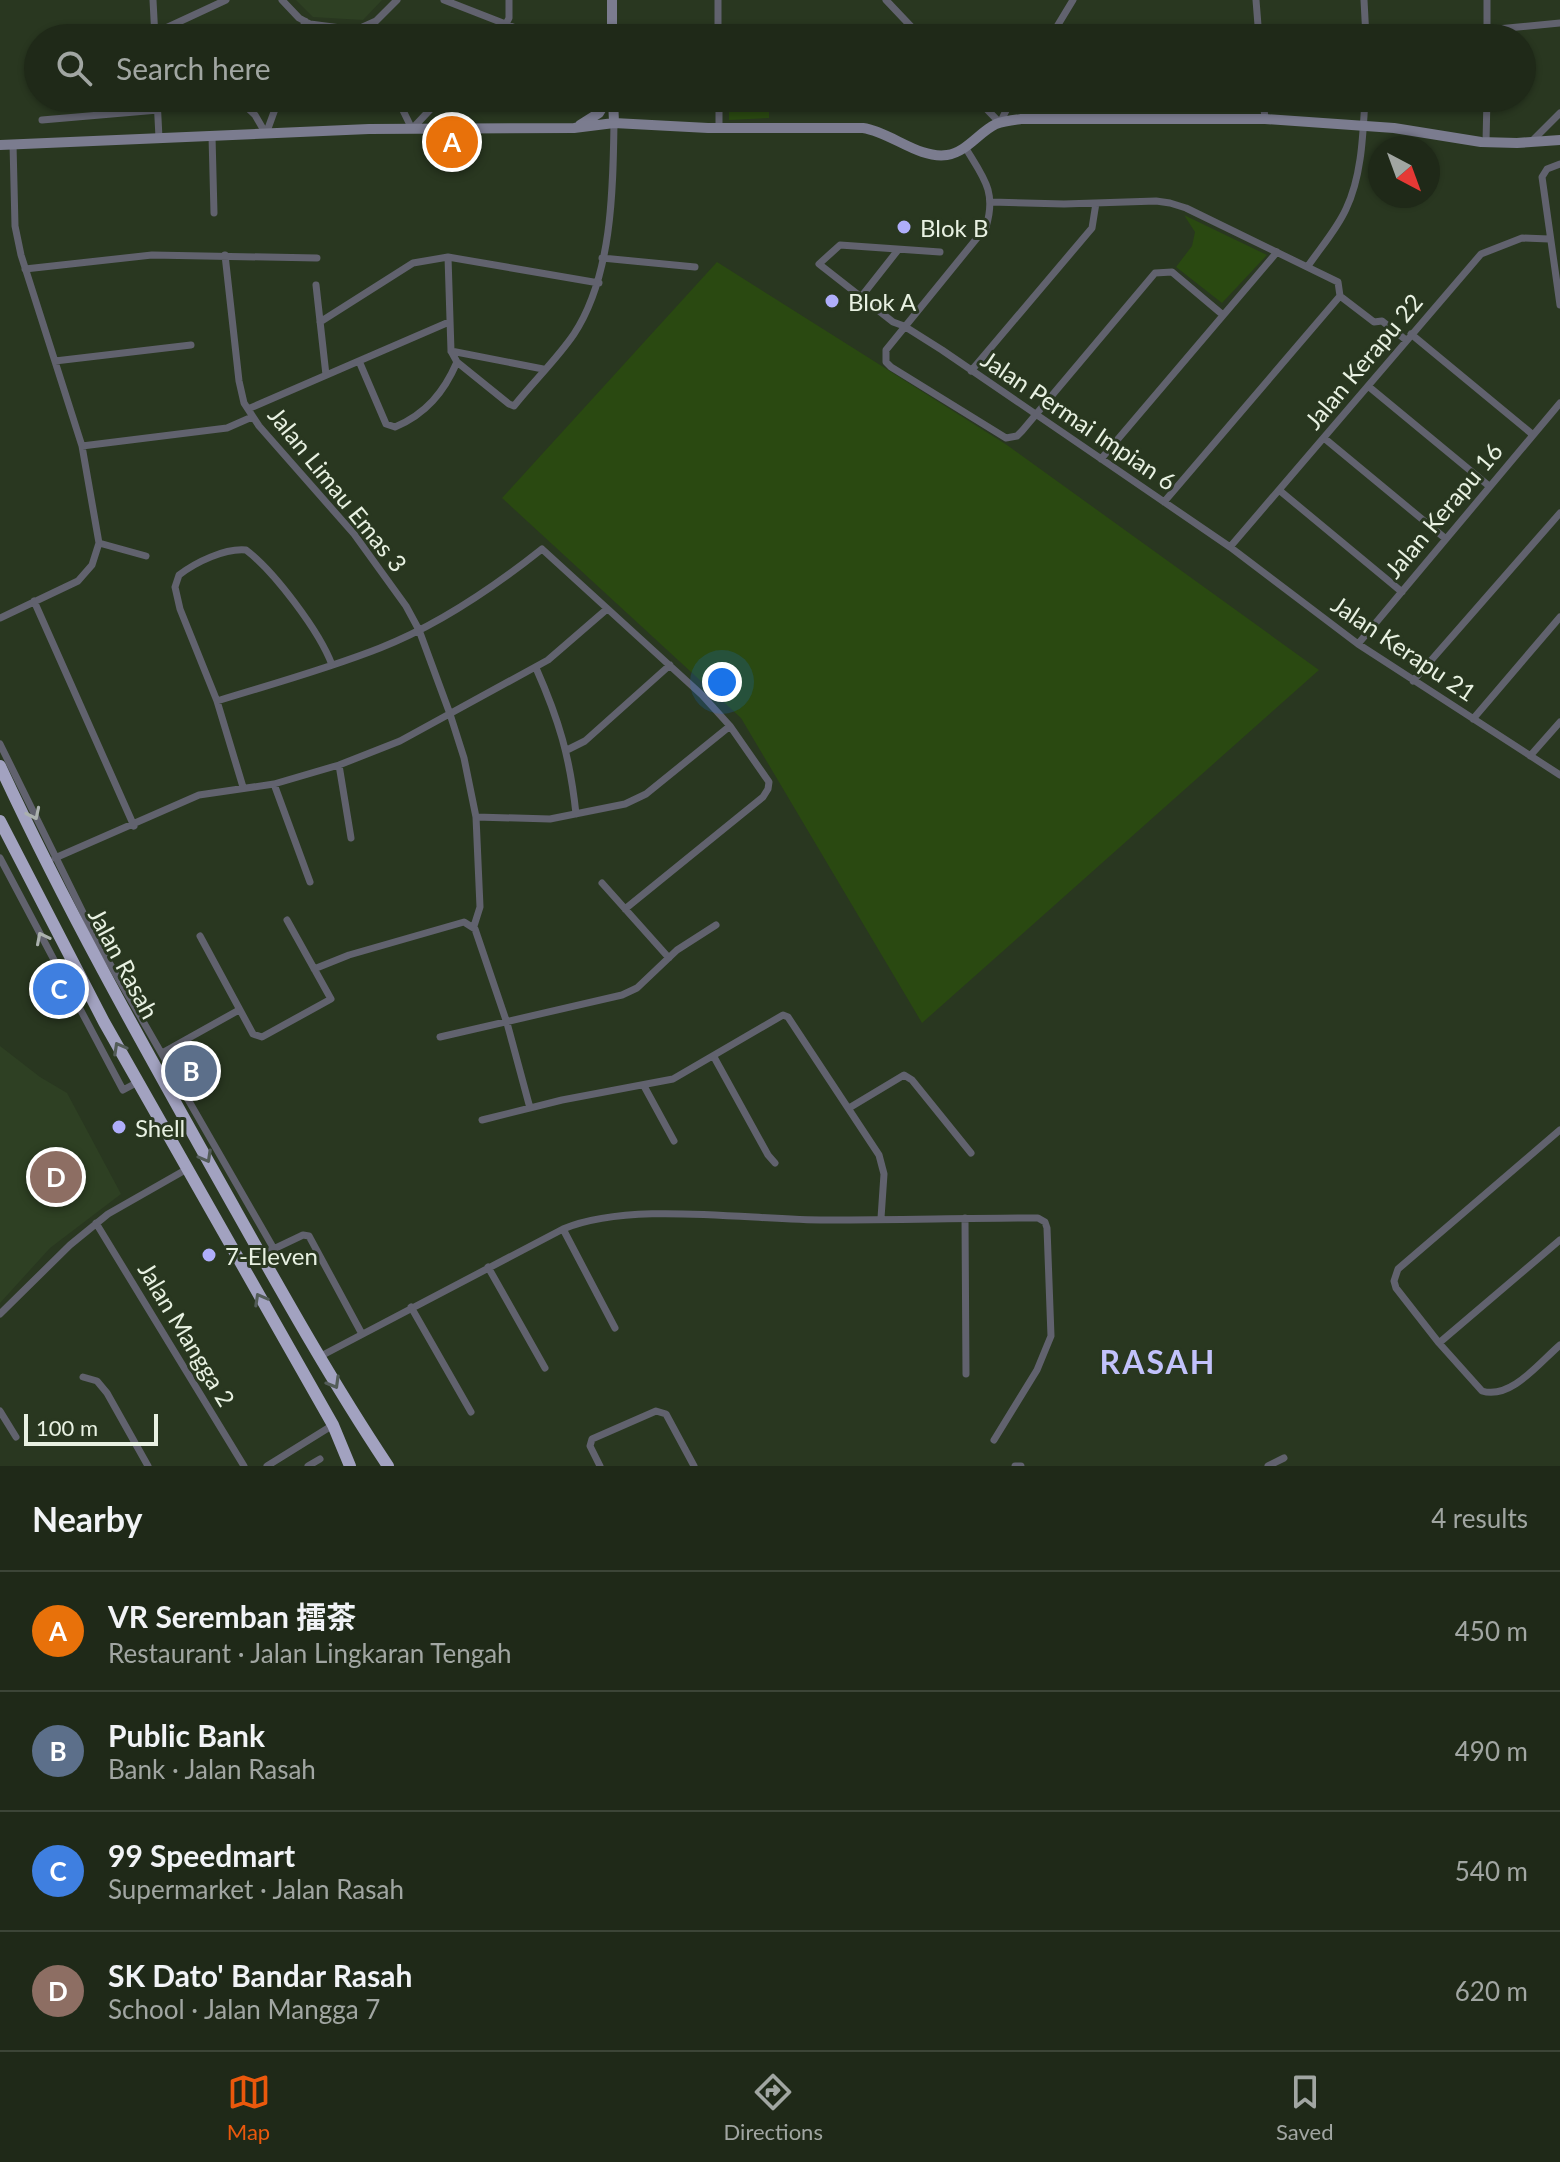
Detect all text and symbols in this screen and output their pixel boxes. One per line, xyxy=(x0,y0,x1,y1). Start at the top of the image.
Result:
search box xyxy=(24,24,1536,112)
icon: search xyxy=(52,46,96,90)
text: Search here xyxy=(116,50,271,86)
pin: A xyxy=(426,112,478,172)
north arrow xyxy=(1368,136,1440,208)
place label: Blok B xyxy=(920,213,988,242)
marker: Blok B xyxy=(895,218,913,236)
place label: Blok A xyxy=(848,287,917,316)
street label: Jalan Kerapu 22 xyxy=(1298,287,1428,435)
marker: Blok A xyxy=(823,292,841,310)
street label: Jalan Permai Impian 6 xyxy=(976,344,1182,496)
street label: Jalan Limau Emas 3 xyxy=(263,401,413,577)
street label: Jalan Kerapu 16 xyxy=(1378,436,1508,584)
street label: Jalan Kerapu 21 xyxy=(1326,589,1482,707)
your location xyxy=(702,662,742,702)
one-way arrow xyxy=(24,806,40,821)
street label: Jalan Rasah xyxy=(83,903,165,1023)
one-way arrow xyxy=(36,932,51,947)
pin: C xyxy=(33,959,85,1019)
pin: B xyxy=(165,1041,217,1101)
one-way arrow xyxy=(113,1042,129,1057)
place label: Shell xyxy=(135,1113,185,1142)
marker: Shell xyxy=(110,1118,128,1136)
pin: D xyxy=(30,1147,82,1207)
one-way arrow xyxy=(196,1148,212,1163)
place label: 7-Eleven xyxy=(225,1241,318,1270)
marker: 7-Eleven xyxy=(200,1246,218,1264)
street label: Jalan Mangga 2 xyxy=(133,1257,241,1411)
one-way arrow xyxy=(255,1293,270,1307)
district label: RASAH xyxy=(1100,1342,1216,1381)
one-way arrow xyxy=(324,1375,340,1389)
scale bar xyxy=(24,1410,158,1446)
text: 100 m xyxy=(36,1414,98,1441)
text: Nearby xyxy=(32,1498,143,1539)
text: 4 results xyxy=(1431,1502,1528,1534)
text: VR Seremban 擂茶 xyxy=(108,1598,356,1634)
text: A xyxy=(49,1615,67,1647)
text: 450 m xyxy=(1455,1615,1528,1647)
text: Restaurant · Jalan Lingkaran Tengah xyxy=(108,1637,512,1669)
text: Public Bank xyxy=(108,1717,265,1753)
text: B xyxy=(49,1735,67,1767)
text: 490 m xyxy=(1455,1735,1528,1767)
text: Bank · Jalan Rasah xyxy=(108,1753,316,1785)
text: 99 Speedmart xyxy=(108,1837,295,1873)
text: C xyxy=(49,1855,67,1887)
text: 540 m xyxy=(1455,1855,1528,1887)
text: Supermarket · Jalan Rasah xyxy=(108,1873,404,1905)
text: SK Dato' Bandar Rasah xyxy=(108,1957,412,1993)
text: D xyxy=(48,1975,68,2007)
text: 620 m xyxy=(1455,1975,1528,2007)
text: School · Jalan Mangga 7 xyxy=(108,1993,380,2025)
tab: Map xyxy=(227,2070,271,2145)
tab: Directions xyxy=(724,2070,823,2145)
tab: Saved xyxy=(1276,2070,1333,2145)

